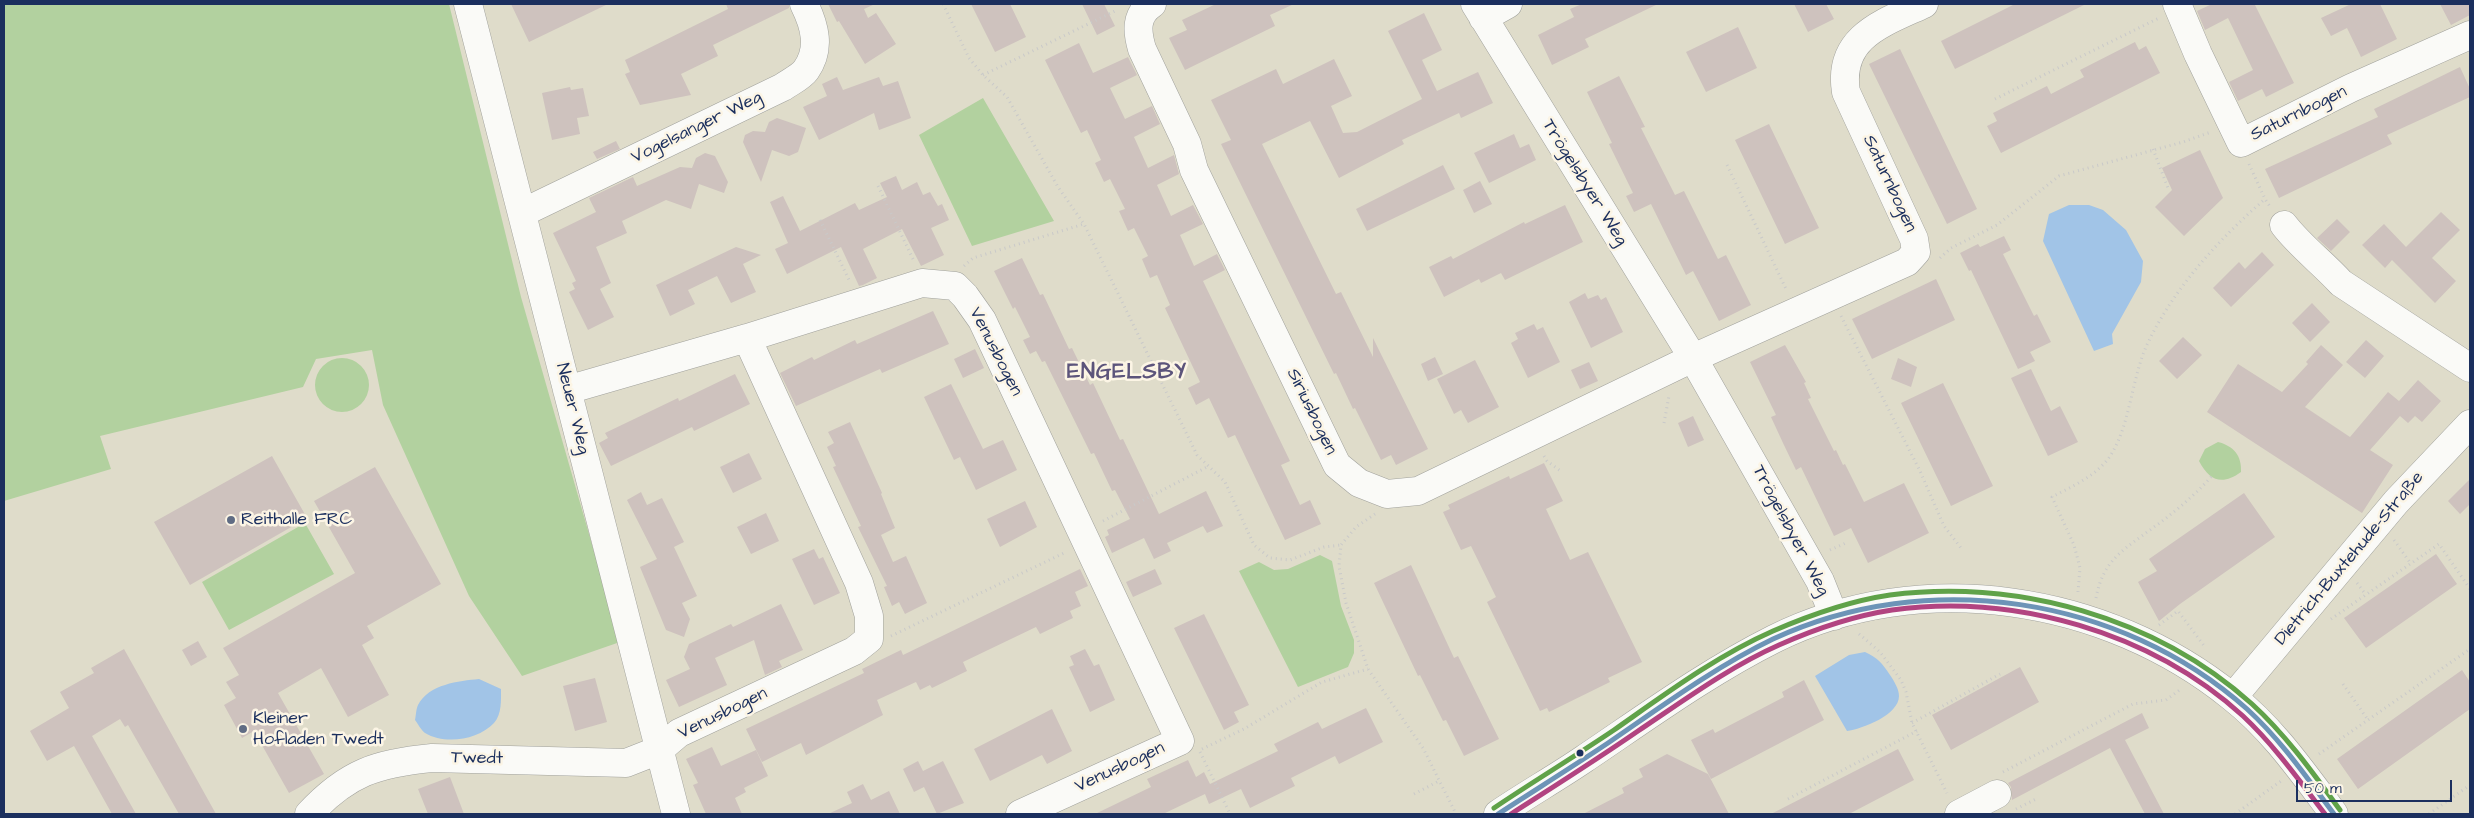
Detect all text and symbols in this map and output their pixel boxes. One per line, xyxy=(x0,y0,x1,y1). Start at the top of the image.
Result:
street label: Saturnbogen xyxy=(2247,81,2351,147)
street label: Vogelsanger Weg xyxy=(628,87,766,169)
street label: Trögelsbyer Weg xyxy=(1536,116,1632,250)
street label: Saturnbogen xyxy=(1857,132,1921,236)
street label: Venusbogen xyxy=(963,304,1027,400)
district label: ENGELSBY xyxy=(1066,360,1188,386)
street label: Neuer Weg xyxy=(550,361,594,457)
street label: Siriusbogen xyxy=(1281,365,1341,459)
street label: Trögelsbyer Weg xyxy=(1746,462,1834,600)
street label: Dietrich-Buxtehude-Straße xyxy=(2271,468,2429,650)
place label: Reithalle FRC xyxy=(241,509,352,531)
marker: Reithalle FRC xyxy=(225,514,237,526)
street label: Venusbogen xyxy=(675,683,771,745)
place label: Kleiner Hofladen Twedt xyxy=(253,708,384,751)
marker: Kleiner Hofladen Twedt xyxy=(237,723,249,735)
street label: Venusbogen xyxy=(1072,738,1168,798)
street label: Twedt xyxy=(451,748,503,770)
unlabelled marker xyxy=(1575,748,1585,758)
scale bar xyxy=(2299,770,2455,802)
text: 50 m xyxy=(2304,778,2342,799)

